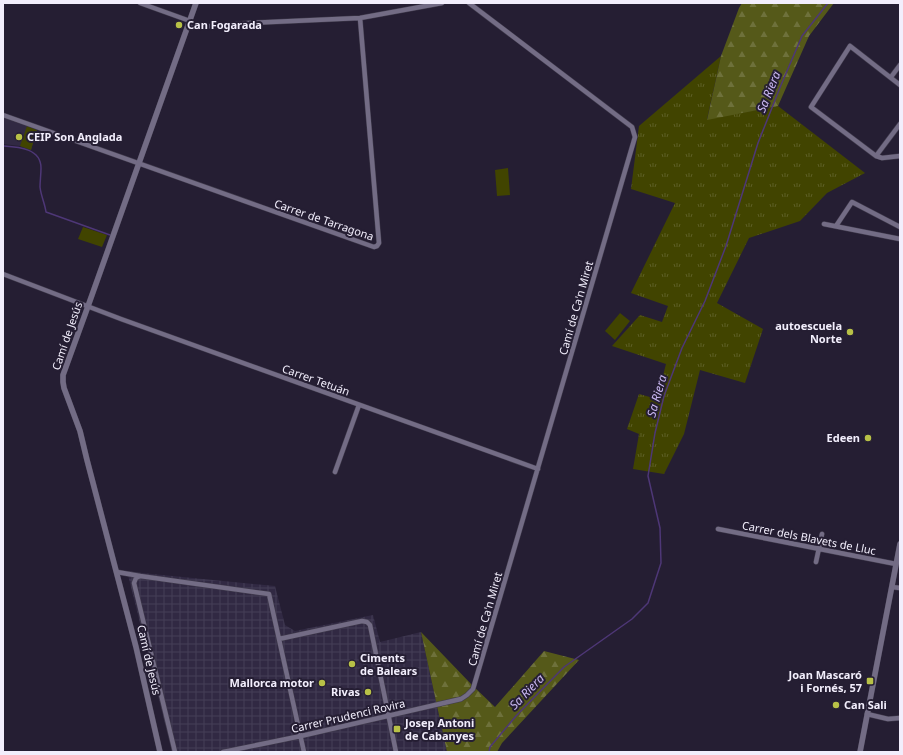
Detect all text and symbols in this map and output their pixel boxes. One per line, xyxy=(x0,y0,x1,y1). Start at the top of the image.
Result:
place label: Can Fogarada xyxy=(187,17,262,32)
marker: Can Fogarada xyxy=(174,20,184,30)
water label: Sa Riera xyxy=(753,68,785,115)
place label: CEIP Son Anglada xyxy=(27,129,122,144)
marker: CEIP Son Anglada xyxy=(14,132,24,142)
street label: Carrer de Tarragona xyxy=(272,195,376,244)
street label: Camí de Ca'n Miret xyxy=(555,259,596,357)
street label: Camí de Jesús xyxy=(48,300,85,372)
place label: autoescuela Norte xyxy=(775,318,842,346)
marker: autoescuela Norte xyxy=(845,327,855,337)
street label: Carrer Tetuán xyxy=(280,360,352,399)
water label: Sa Riera xyxy=(642,373,671,419)
place label: Edeen xyxy=(827,430,860,445)
marker: Edeen xyxy=(863,433,873,443)
street label: Carrer dels Blavets de Lluc xyxy=(741,517,877,558)
street label: Camí de Ca'n Miret xyxy=(464,570,505,668)
street label: Camí de Jesús xyxy=(134,623,165,696)
place label: Ciments de Balears xyxy=(360,650,418,678)
marker: Ciments de Balears xyxy=(347,659,357,669)
place label: Joan Mascaró i Fornés, 57 xyxy=(788,667,862,695)
water label: Sa Riera xyxy=(505,670,548,713)
place label: Mallorca motor xyxy=(230,675,314,690)
marker: Joan Mascaró i Fornés, 57 xyxy=(865,676,875,686)
marker: Mallorca motor xyxy=(317,678,327,688)
place label: Rivas xyxy=(331,684,360,699)
marker: Rivas xyxy=(363,687,373,697)
street label: Carrer Prudenci Rovira xyxy=(289,695,406,736)
place label: Can Sali xyxy=(844,697,887,712)
marker: Can Sali xyxy=(831,700,841,710)
place label: Josep Antoni de Cabanyes xyxy=(404,715,475,743)
marker: Josep Antoni de Cabanyes xyxy=(392,724,402,734)

